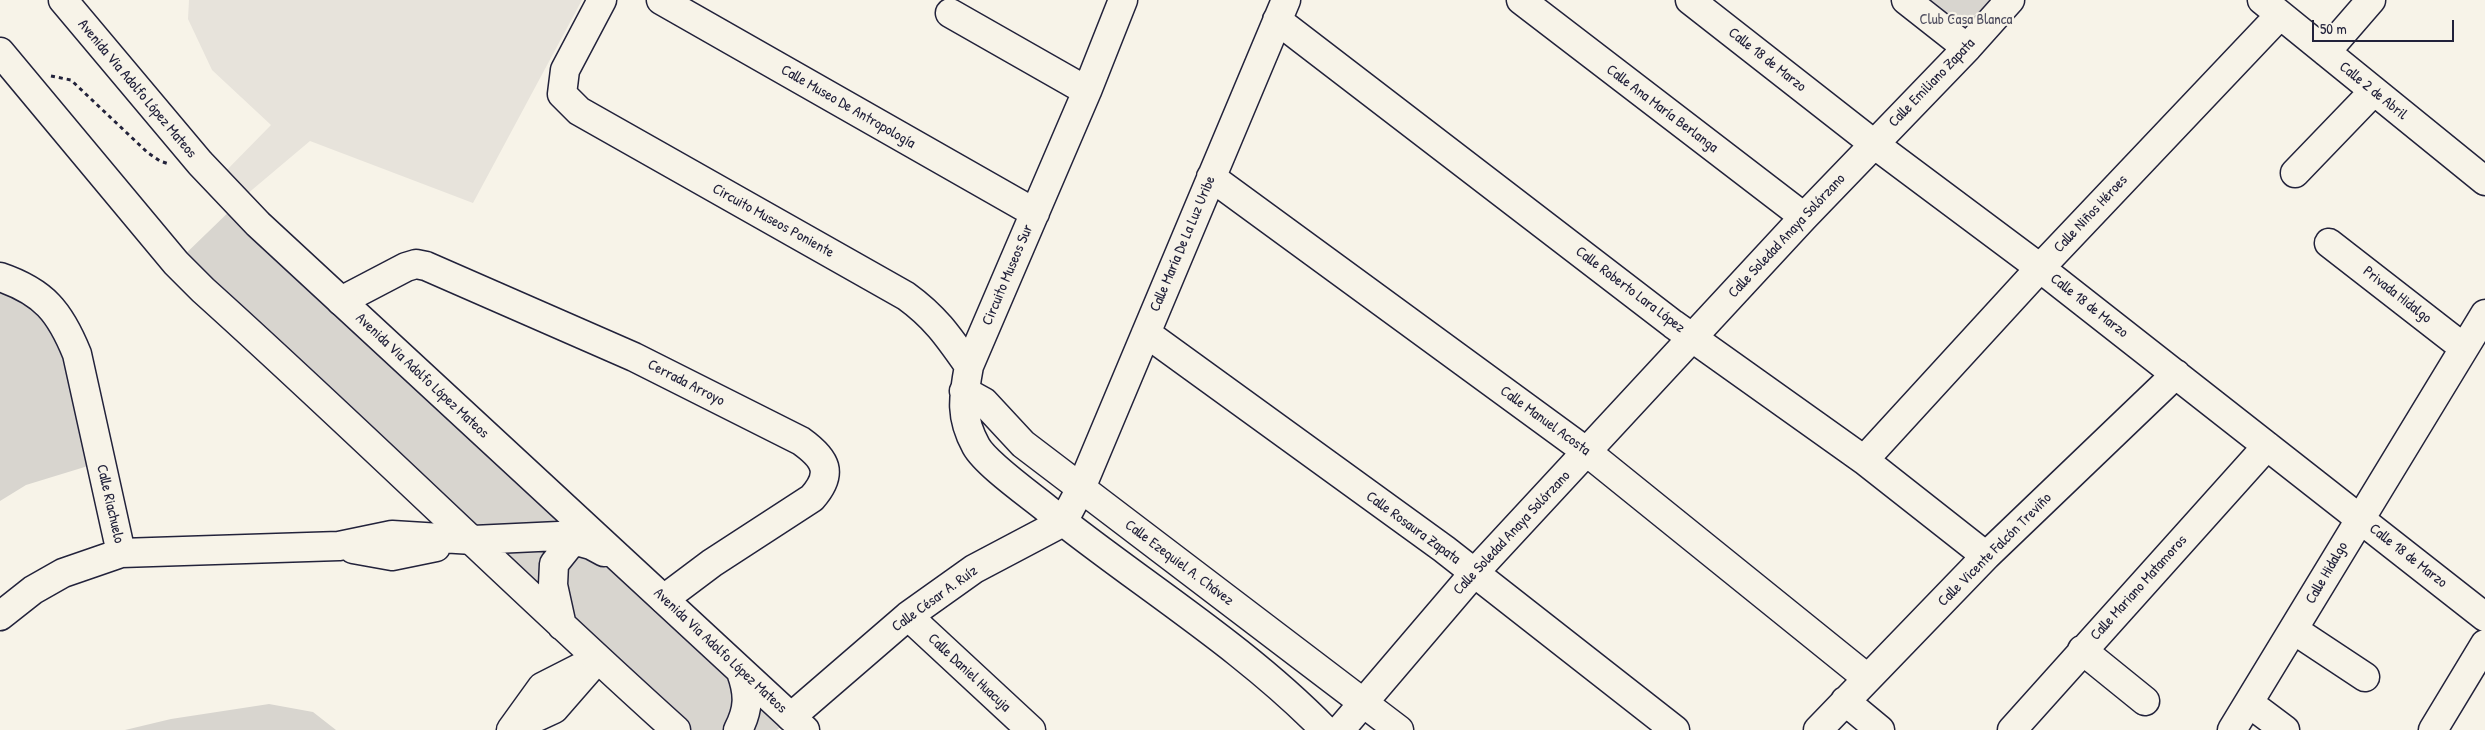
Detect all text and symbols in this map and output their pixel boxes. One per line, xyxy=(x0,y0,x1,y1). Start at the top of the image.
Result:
scale bar xyxy=(2315,10,2458,42)
park label: Club Casa Blanca xyxy=(1920,11,2012,29)
street label: Avenida Via Adolfo López Mateos xyxy=(74,16,200,162)
text: 50 m xyxy=(2320,18,2347,39)
street label: Calle 18 de Marzo xyxy=(1725,24,1809,96)
street label: Calle Emiliano Zapata xyxy=(1885,35,1979,131)
street label: Calle 2 de Abril xyxy=(2335,58,2411,124)
street label: Calle Museo De Antropología xyxy=(778,61,918,153)
street label: Calle Ana María Berlanga xyxy=(1603,61,1721,157)
street label: Calle Soledad Anaya Solórzano xyxy=(1725,170,1849,302)
street label: Calle Niños Héroes xyxy=(2050,171,2132,257)
street label: Calle María De La Luz Uribe xyxy=(1146,173,1220,315)
street label: Circuito Museos Poniente xyxy=(709,180,837,262)
street label: Circuito Museos Sur xyxy=(979,222,1037,328)
street label: Calle Roberto Lara López xyxy=(1572,243,1688,337)
street label: Privada Hidalgo xyxy=(2359,263,2435,327)
street label: Calle 18 de Marzo xyxy=(2047,270,2131,342)
street label: Avenida Via Adolfo López Mateos xyxy=(352,310,492,442)
street label: Cerrada Arroyo xyxy=(644,356,728,410)
street label: Calle Manuel Acosta xyxy=(1496,382,1594,460)
street label: Calle Riachuelo xyxy=(92,463,128,545)
street label: Calle Soledad Anaya Solórzano xyxy=(1450,467,1574,599)
street label: Calle Rosaura Zapata xyxy=(1362,488,1464,568)
street label: Calle Vicente Falcón Treviño xyxy=(1934,489,2056,611)
street label: Calle Ezequiel A. Chávez xyxy=(1121,516,1237,610)
street label: Calle 18 de Marzo xyxy=(2366,520,2450,592)
street label: Calle Mariano Matamoros xyxy=(2087,532,2191,644)
street label: Calle Hidalgo xyxy=(2302,539,2352,607)
street label: Calle César A. Ruíz xyxy=(889,562,981,636)
street label: Avenida Via Adolfo López Mateos xyxy=(650,585,790,717)
street label: Calle Daniel Huacuja xyxy=(924,630,1014,716)

